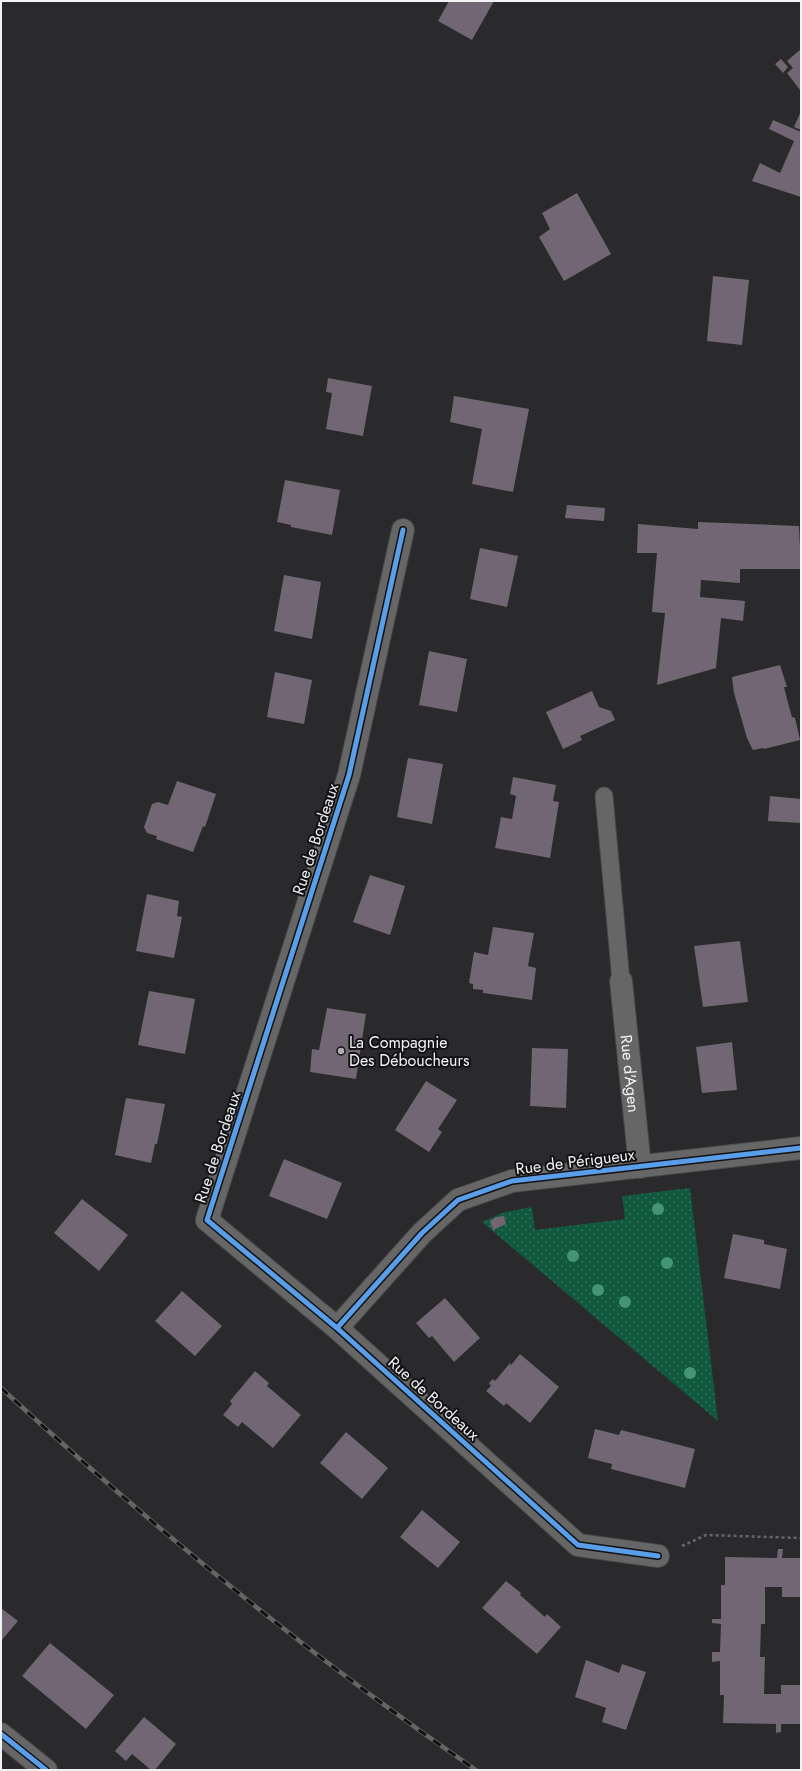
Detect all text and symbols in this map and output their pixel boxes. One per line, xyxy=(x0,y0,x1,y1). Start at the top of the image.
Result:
street label: Rue de Bordeaux xyxy=(287,780,344,898)
place label: La Compagnie Des Déboucheurs xyxy=(349,1031,469,1072)
street label: Rue d'Agen xyxy=(615,1034,645,1114)
marker: La Compagnie Des Déboucheurs xyxy=(336,1046,346,1056)
street label: Rue de Bordeaux xyxy=(189,1088,246,1206)
street label: Rue de Périgueux xyxy=(514,1143,636,1180)
street label: Rue de Bordeaux xyxy=(383,1351,485,1446)

